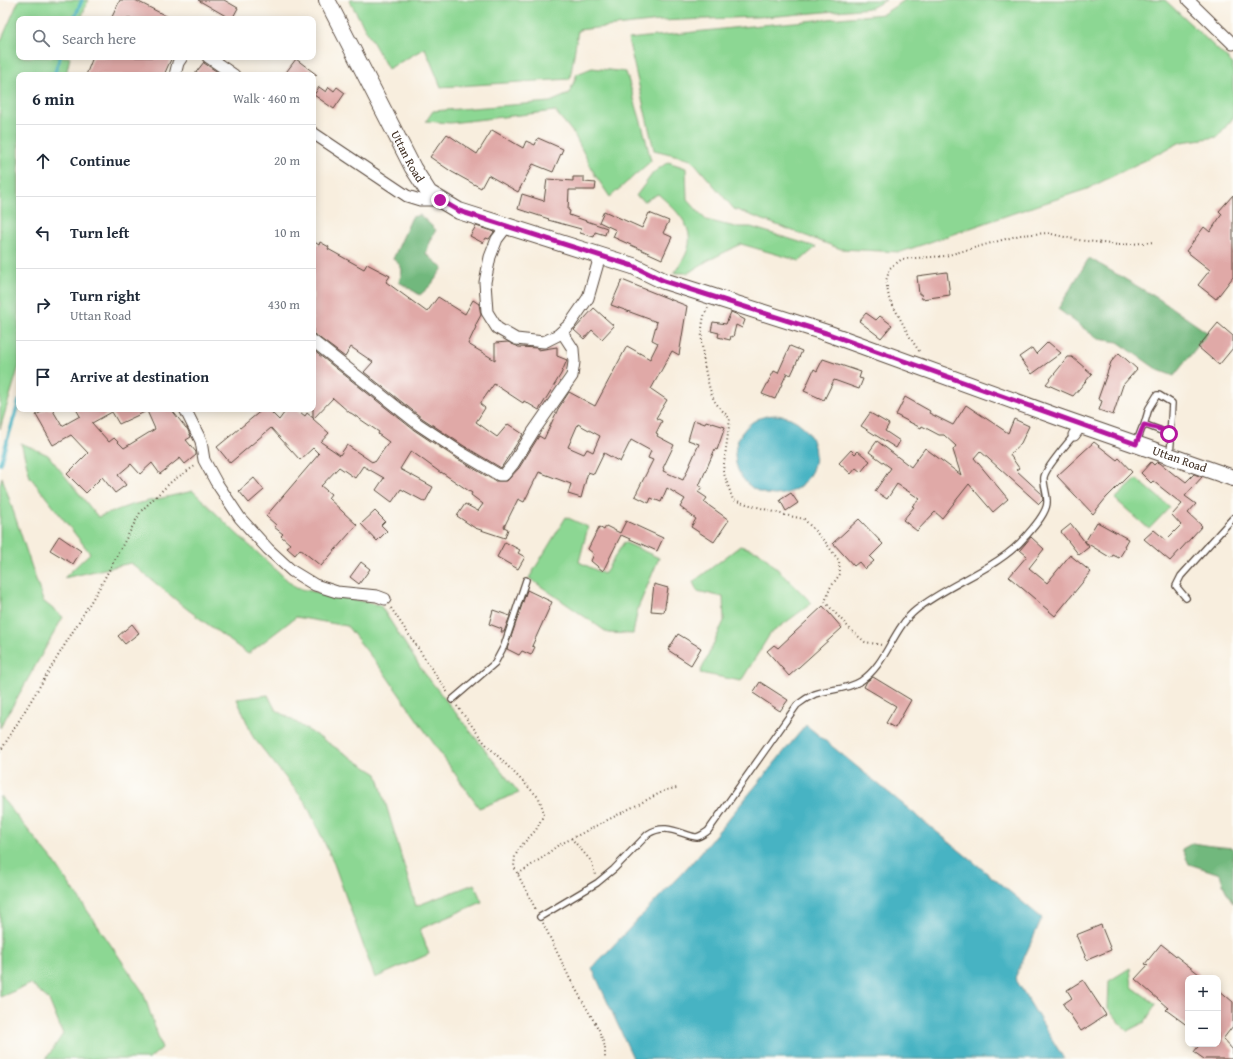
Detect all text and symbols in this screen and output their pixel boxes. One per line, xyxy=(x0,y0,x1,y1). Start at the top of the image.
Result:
search box xyxy=(16,16,316,60)
icon: search xyxy=(30,27,52,49)
text: Search here xyxy=(62,28,136,49)
text: 6 min xyxy=(32,86,74,111)
text: Walk · 460 m xyxy=(233,89,300,108)
street label: Uttan Road xyxy=(387,127,429,186)
icon: ahead xyxy=(32,150,54,172)
text: Continue xyxy=(70,150,131,171)
text: 20 m xyxy=(274,151,300,170)
route end xyxy=(431,191,449,209)
icon: left xyxy=(32,222,54,244)
text: Turn left xyxy=(70,222,129,243)
text: 10 m xyxy=(274,223,300,242)
text: Turn right xyxy=(70,285,141,306)
icon: right xyxy=(32,294,54,316)
text: 430 m xyxy=(268,295,300,314)
text: Uttan Road xyxy=(70,306,131,325)
icon: arrive xyxy=(32,366,54,388)
text: Arrive at destination xyxy=(70,366,209,387)
route start xyxy=(1160,425,1178,443)
street label: Uttan Road xyxy=(1150,442,1210,476)
map controls xyxy=(1185,975,1221,1047)
button: + xyxy=(1185,975,1221,1011)
button: − xyxy=(1185,1011,1221,1047)

